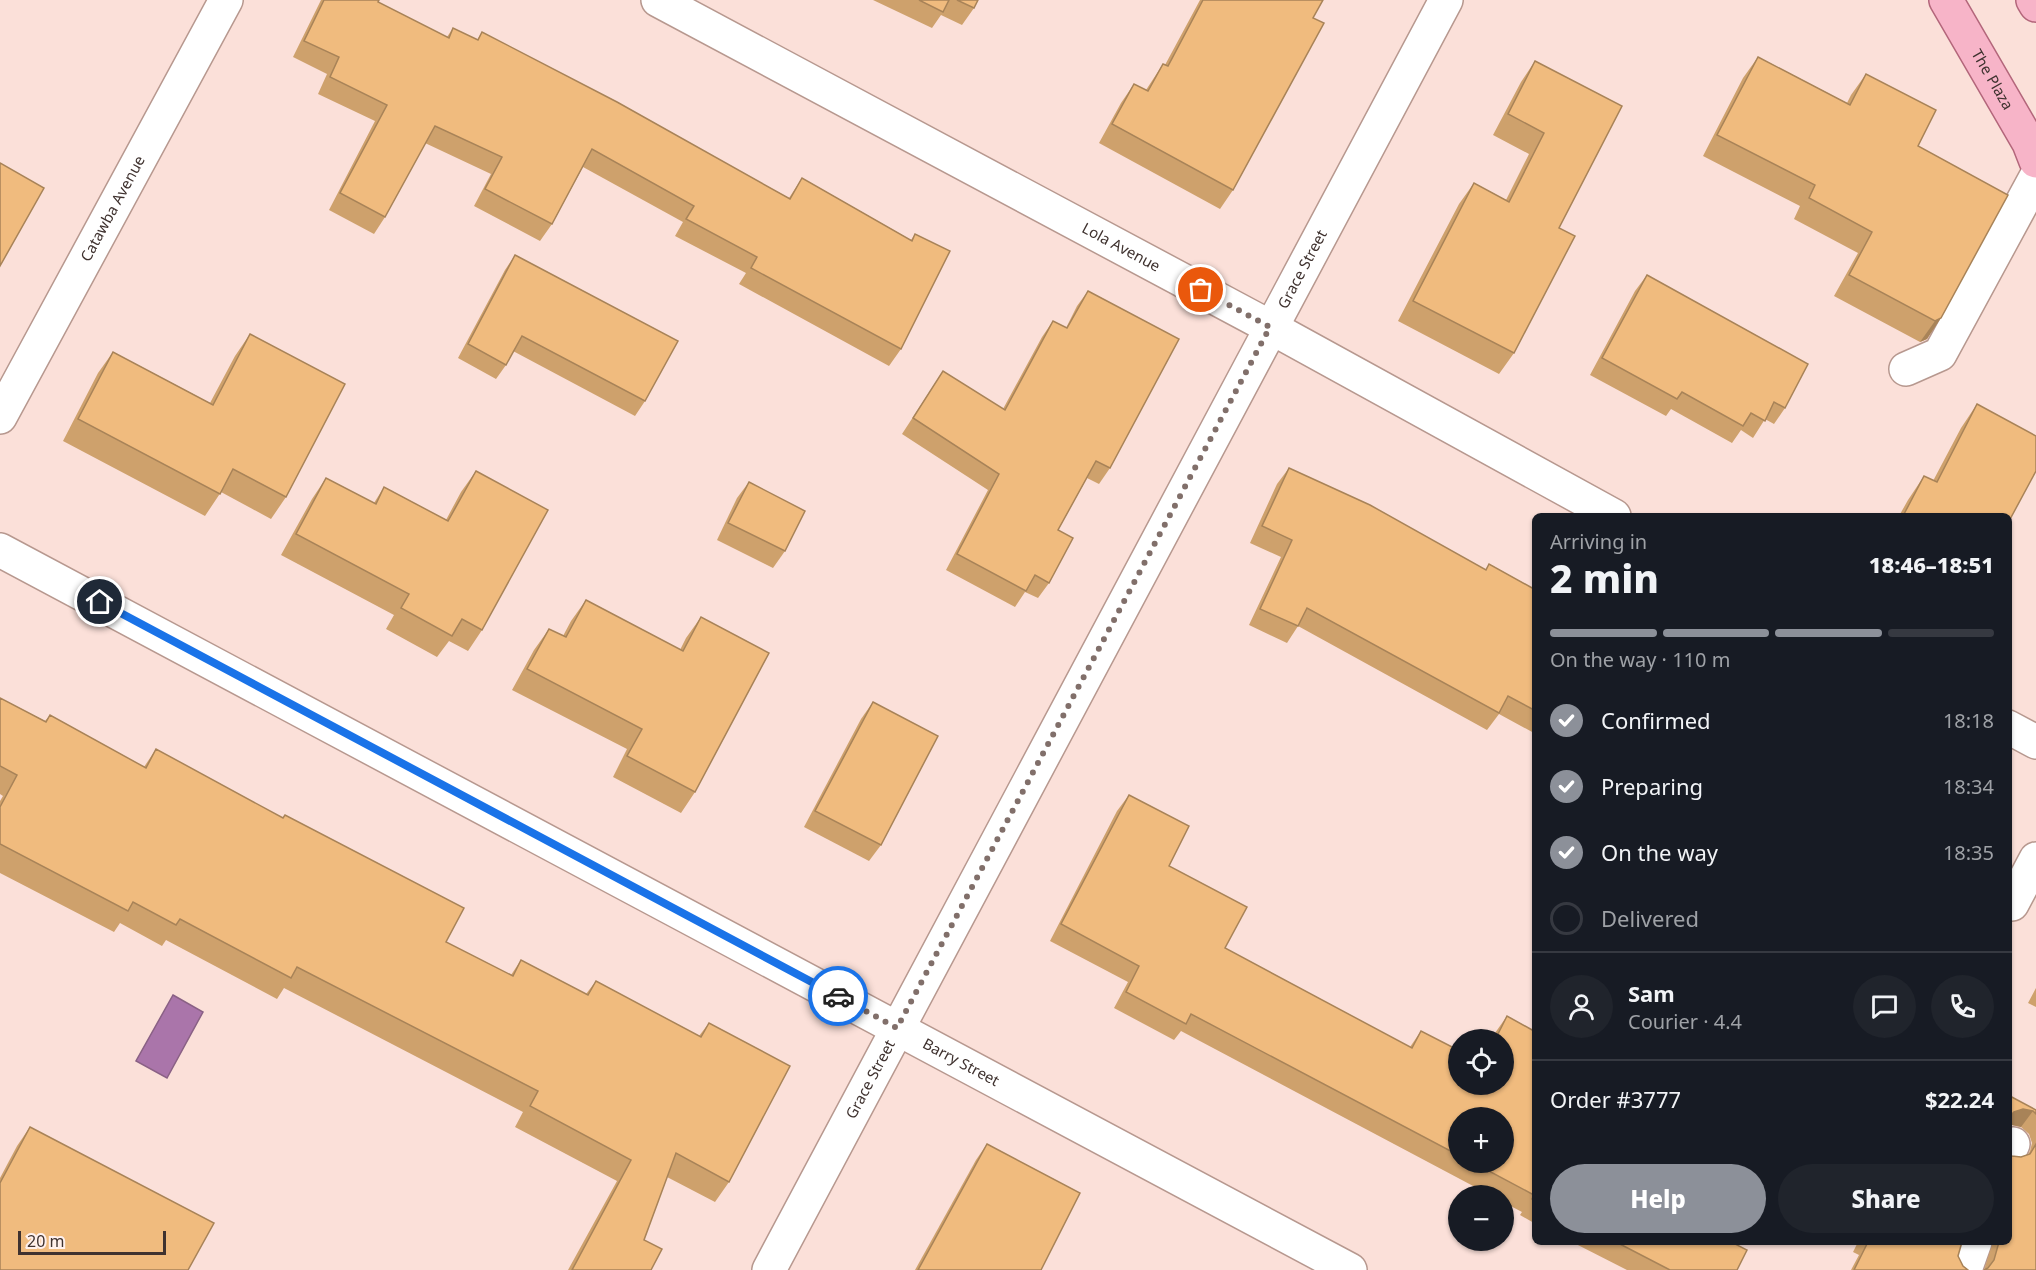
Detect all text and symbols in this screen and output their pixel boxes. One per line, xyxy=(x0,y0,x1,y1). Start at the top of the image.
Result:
street label: The Plaza xyxy=(1968,45,2018,113)
street label: Catawba Avenue xyxy=(75,152,149,265)
street label: Lola Avenue xyxy=(1079,217,1164,276)
street label: Grace Street xyxy=(1272,225,1331,312)
pin xyxy=(1175,264,1226,315)
icon: bag xyxy=(1184,273,1217,306)
text: Arriving in xyxy=(1550,528,1647,555)
text: 18:46–18:51 xyxy=(1869,549,1994,579)
text: 2 min xyxy=(1550,551,1659,604)
pin xyxy=(74,576,125,627)
icon: home xyxy=(83,585,116,618)
text: On the way · 110 m xyxy=(1550,646,1730,673)
icon: check xyxy=(1550,704,1583,737)
text: Confirmed xyxy=(1601,705,1711,735)
text: 18:18 xyxy=(1943,707,1994,734)
icon: check xyxy=(1550,770,1583,803)
text: Preparing xyxy=(1601,771,1703,801)
text: 18:34 xyxy=(1943,773,1994,800)
icon: check xyxy=(1550,836,1583,869)
text: On the way xyxy=(1601,837,1718,867)
text: 18:35 xyxy=(1943,839,1994,866)
text: Delivered xyxy=(1601,903,1699,933)
courier xyxy=(808,966,868,1026)
button: person xyxy=(1550,975,1613,1038)
button: chat xyxy=(1853,975,1916,1038)
button: phone xyxy=(1931,975,1994,1038)
text: Sam xyxy=(1628,978,1675,1008)
icon: car xyxy=(822,980,855,1013)
text: Courier · 4.4 xyxy=(1628,1008,1742,1035)
map controls xyxy=(1448,1029,1514,1251)
button: locate xyxy=(1448,1029,1514,1095)
street label: Barry Street xyxy=(920,1033,1004,1090)
street label: Grace Street xyxy=(840,1035,899,1122)
text: Order #3777 xyxy=(1550,1084,1681,1114)
text: $22.24 xyxy=(1925,1084,1994,1114)
button: + xyxy=(1448,1107,1514,1173)
button: Help xyxy=(1550,1164,1766,1233)
button: Share xyxy=(1778,1164,1994,1233)
button: − xyxy=(1448,1185,1514,1251)
scale bar xyxy=(18,1228,166,1256)
text: 20 m xyxy=(27,1230,64,1252)

